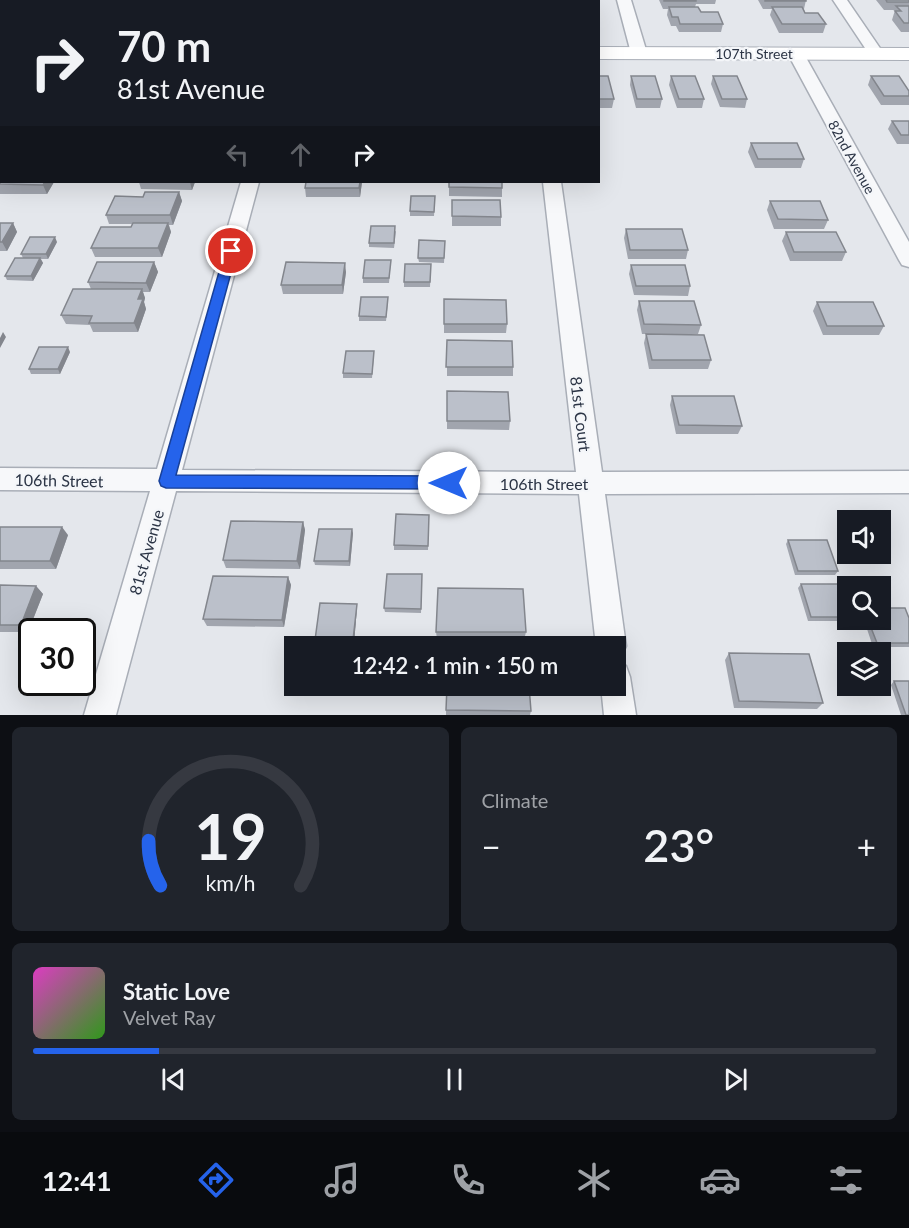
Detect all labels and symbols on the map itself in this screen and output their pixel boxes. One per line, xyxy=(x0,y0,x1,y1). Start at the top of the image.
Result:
street label: 107th Street xyxy=(715,45,793,62)
street label: 82nd Avenue xyxy=(825,117,879,197)
pin xyxy=(205,225,256,276)
street label: 81st Court xyxy=(567,375,595,453)
position arrow xyxy=(417,451,481,515)
street label: 106th Street xyxy=(14,470,104,490)
street label: 106th Street xyxy=(500,474,589,493)
street label: 81st Avenue xyxy=(125,507,167,597)
speed limit sign: 30 xyxy=(18,618,96,696)

